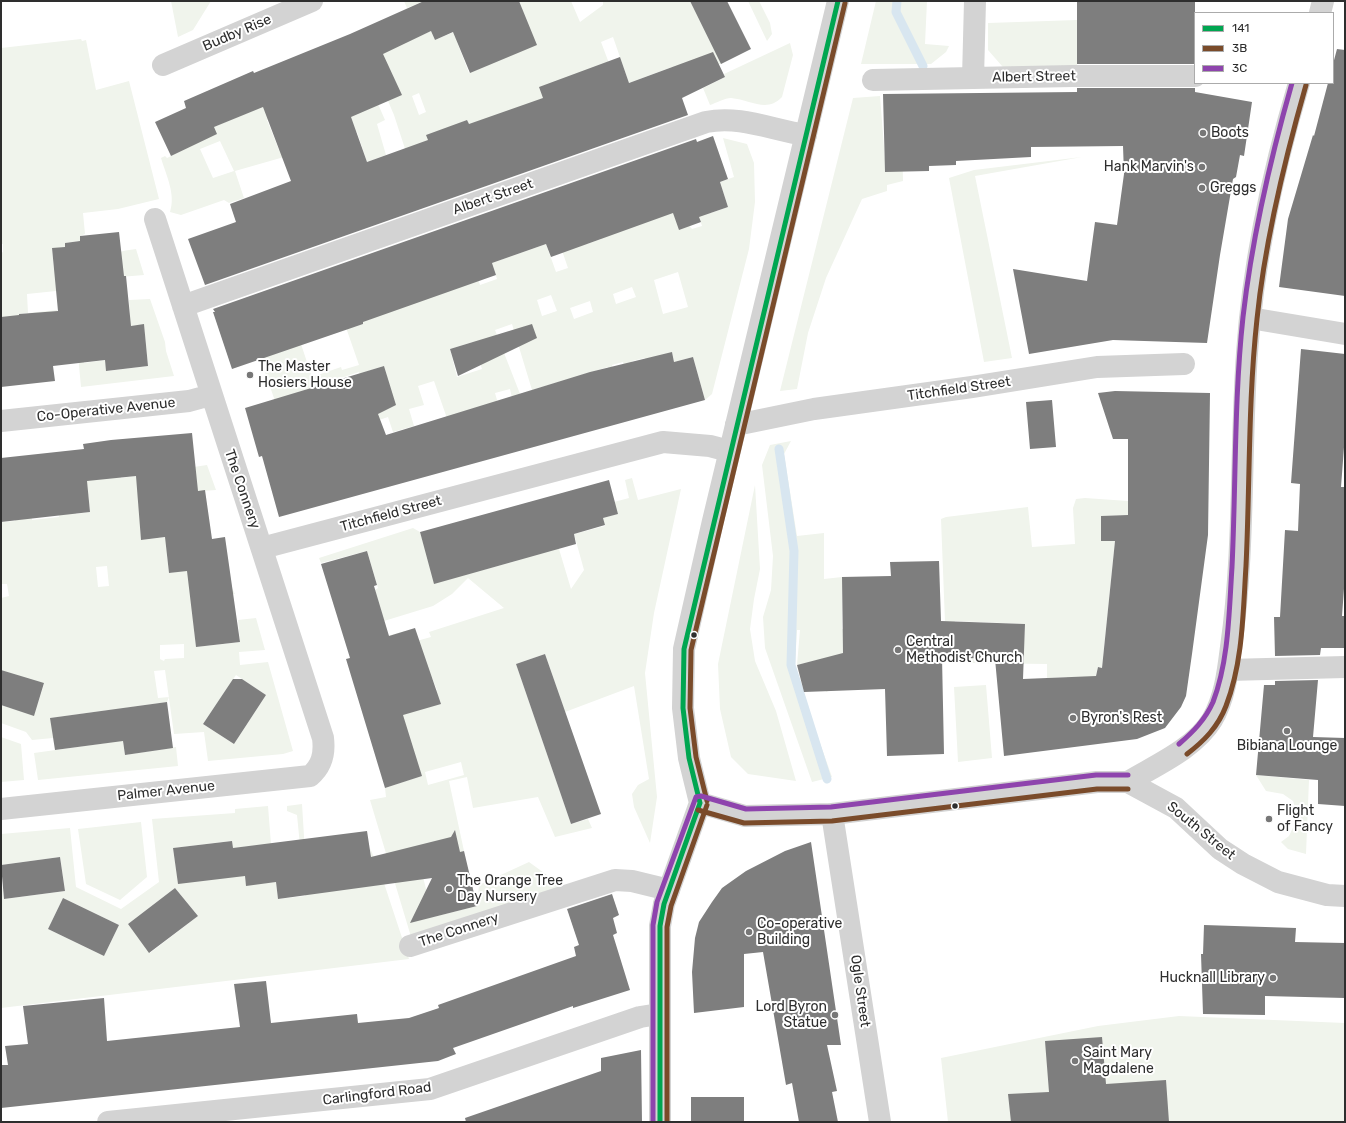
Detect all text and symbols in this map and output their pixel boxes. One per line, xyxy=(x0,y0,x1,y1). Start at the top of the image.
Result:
street label: Budby Rise xyxy=(200,11,274,55)
legend xyxy=(1194,12,1334,84)
text: 141 xyxy=(1232,21,1249,35)
text: 3B xyxy=(1232,41,1247,55)
text: 3C xyxy=(1232,61,1247,75)
street label: Albert Street xyxy=(992,68,1076,86)
place label: Boots xyxy=(1211,125,1249,141)
marker: Boots xyxy=(1198,128,1208,138)
place label: Hank Marvin's xyxy=(1104,159,1194,175)
marker: Hank Marvin's xyxy=(1197,162,1207,172)
street label: Albert Street xyxy=(451,175,535,219)
place label: Greggs xyxy=(1210,180,1256,196)
marker: Greggs xyxy=(1197,183,1207,193)
place label: The Master Hosiers House xyxy=(258,359,352,392)
marker: The Master Hosiers House xyxy=(245,370,255,380)
street label: Titchfield Street xyxy=(906,373,1012,405)
street label: Co-Operative Avenue xyxy=(36,394,176,426)
street label: The Connery xyxy=(221,447,263,531)
street label: Titchfield Street xyxy=(338,492,444,536)
unlabelled marker xyxy=(689,630,699,640)
place label: Central Methodist Church xyxy=(906,634,1022,666)
marker: Central Methodist Church xyxy=(893,645,903,655)
place label: Byron's Rest xyxy=(1081,710,1162,726)
marker: Byron's Rest xyxy=(1068,713,1078,723)
marker: Bibiana Lounge xyxy=(1282,726,1292,736)
place label: Bibiana Lounge xyxy=(1237,738,1337,754)
street label: Palmer Avenue xyxy=(116,778,216,804)
street label: South Street xyxy=(1163,798,1239,864)
unlabelled marker xyxy=(950,801,960,811)
place label: Flight of Fancy xyxy=(1277,803,1333,836)
marker: Flight of Fancy xyxy=(1264,814,1274,824)
place label: The Orange Tree Day Nursery xyxy=(457,873,563,906)
marker: The Orange Tree Day Nursery xyxy=(444,884,454,894)
street label: The Connery xyxy=(417,909,501,951)
place label: Co-operative Building xyxy=(757,916,842,948)
marker: Co-operative Building xyxy=(744,927,754,937)
street label: Ogle Street xyxy=(847,954,873,1028)
place label: Hucknall Library xyxy=(1160,970,1265,986)
marker: Hucknall Library xyxy=(1268,973,1278,983)
place label: Lord Byron Statue xyxy=(756,999,827,1032)
marker: Lord Byron Statue xyxy=(830,1010,840,1020)
place label: Saint Mary Magdalene xyxy=(1083,1045,1154,1078)
marker: Saint Mary Magdalene xyxy=(1070,1056,1080,1066)
street label: Carlingford Road xyxy=(322,1079,432,1109)

